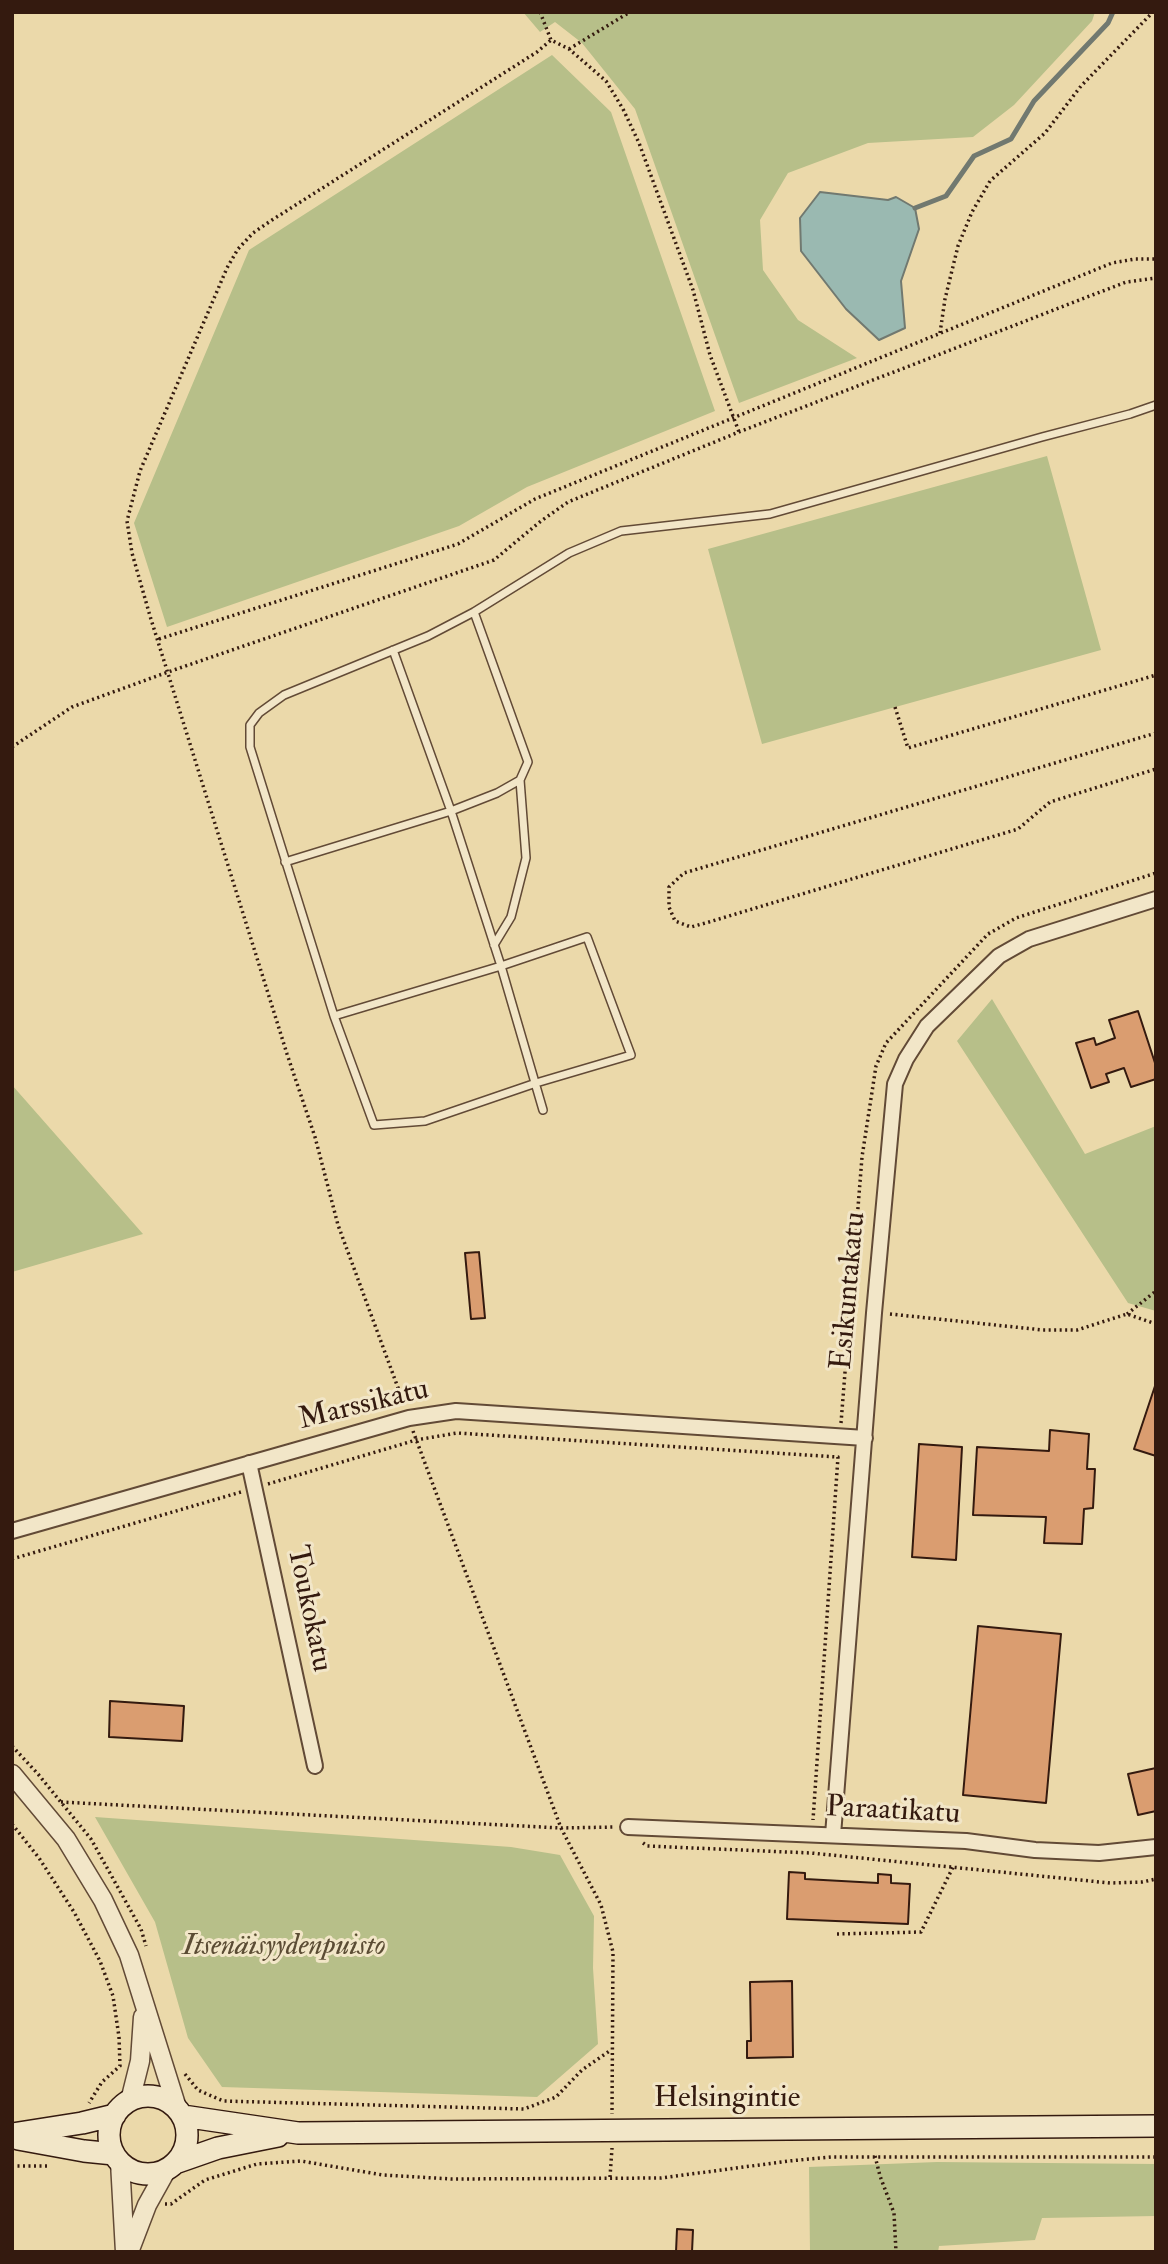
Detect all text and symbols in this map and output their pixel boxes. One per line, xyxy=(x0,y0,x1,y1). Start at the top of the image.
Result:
street label: Esikuntakatu xyxy=(825,1210,875,1372)
street label: Marssikatu xyxy=(295,1372,433,1440)
street label: Toukokatu xyxy=(277,1543,339,1675)
street label: Paraatikatu xyxy=(825,1791,961,1833)
park label: Itsenäisyydenpuisto xyxy=(182,1930,386,1966)
street label: Helsingintie xyxy=(654,2082,800,2118)

